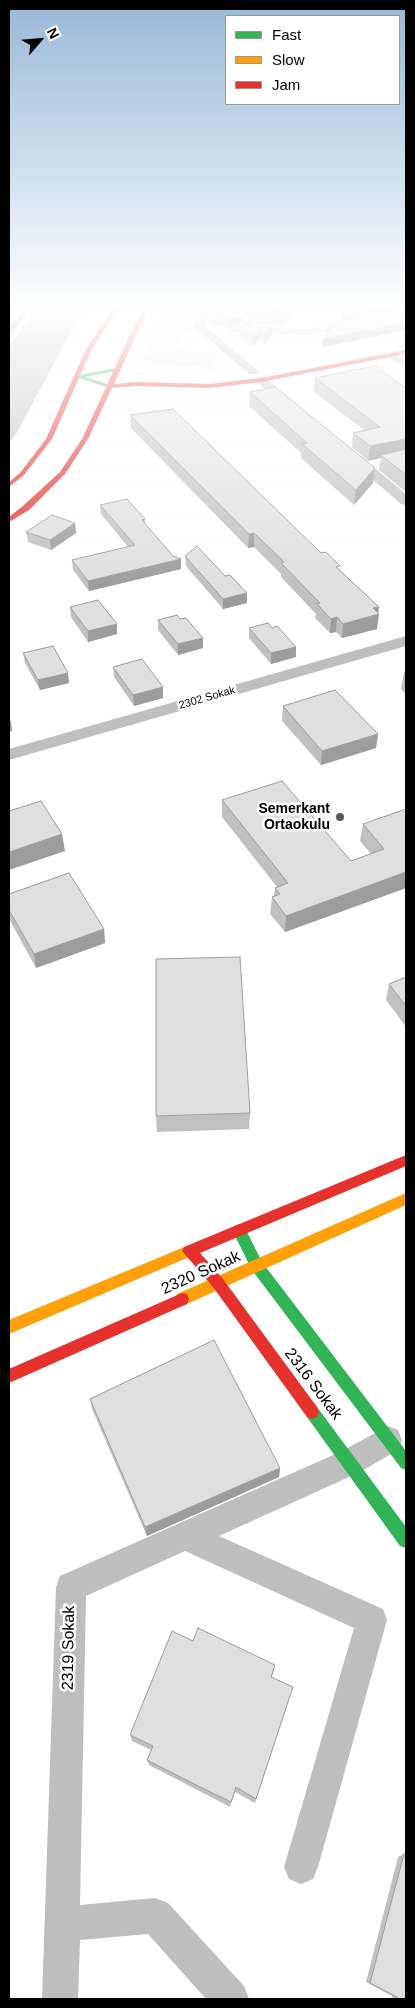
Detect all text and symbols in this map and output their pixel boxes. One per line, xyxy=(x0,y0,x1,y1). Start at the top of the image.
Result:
north arrow xyxy=(15,15,65,65)
legend xyxy=(225,15,400,105)
text: N xyxy=(44,25,63,41)
text: Fast xyxy=(272,26,301,43)
text: Slow xyxy=(272,51,305,68)
text: Jam xyxy=(272,76,300,93)
street label: 2302 Sokak xyxy=(177,684,237,712)
place label: Semerkant Ortaokulu xyxy=(258,801,330,834)
marker: Semerkant Ortaokulu xyxy=(334,811,346,823)
street label: 2320 Sokak xyxy=(158,1247,244,1299)
street label: 2316 Sokak xyxy=(280,1344,346,1424)
street label: 2319 Sokak xyxy=(59,1606,79,1690)

